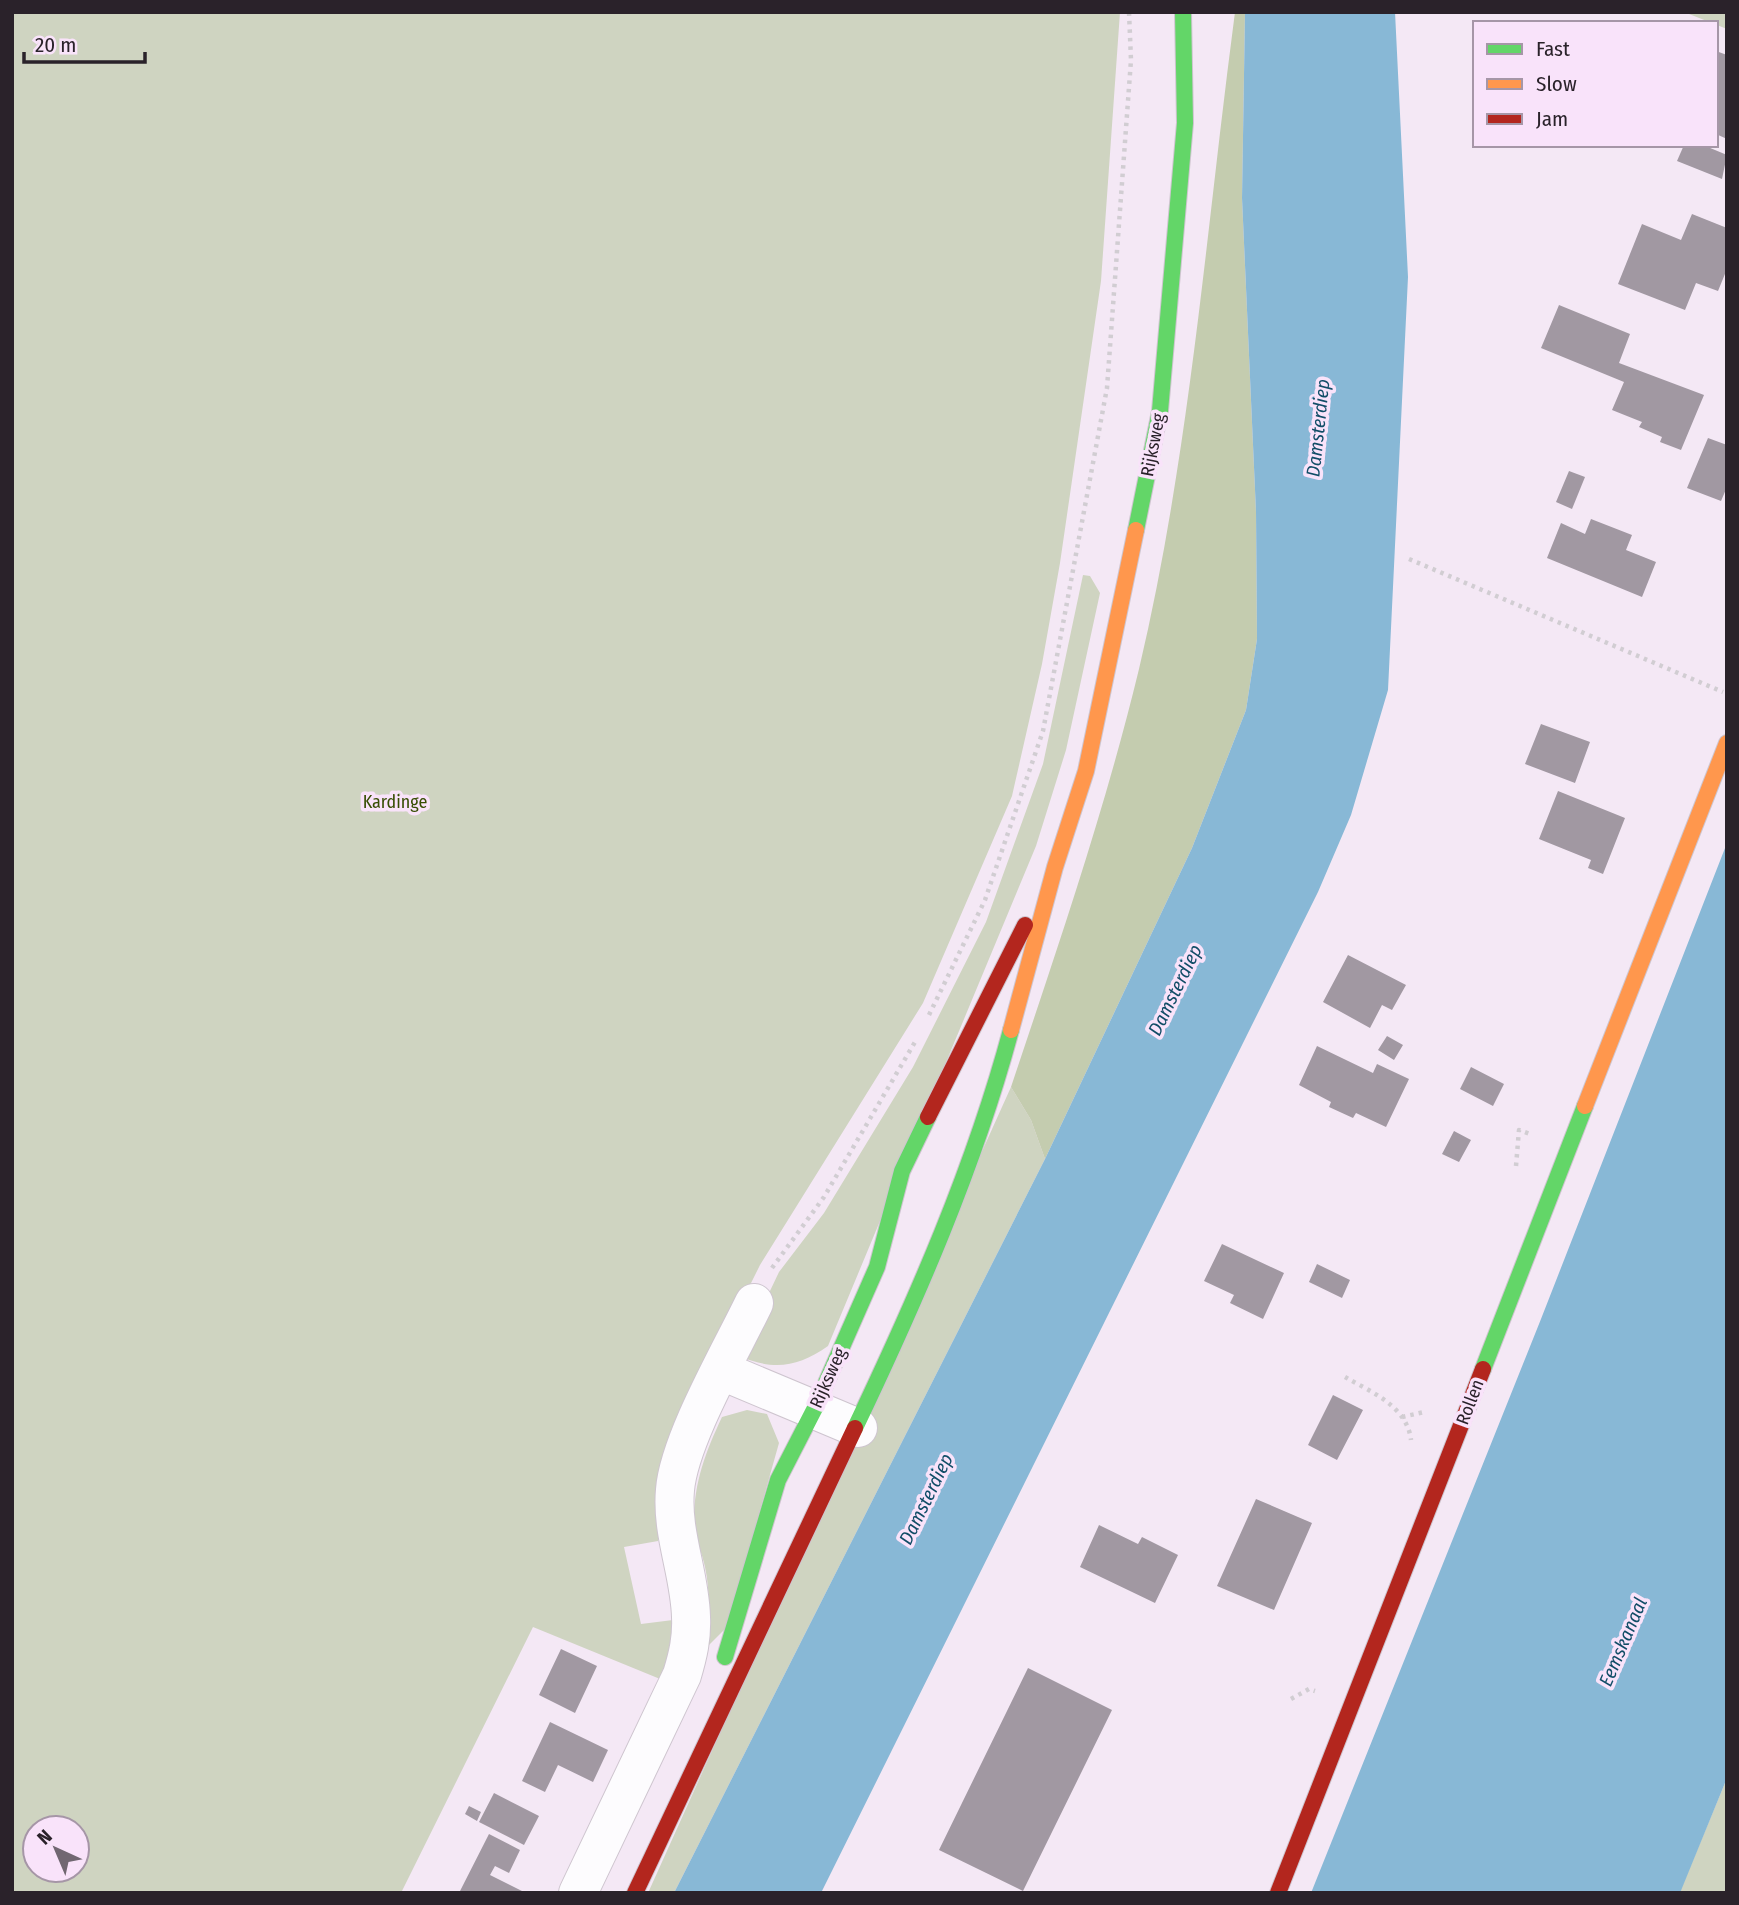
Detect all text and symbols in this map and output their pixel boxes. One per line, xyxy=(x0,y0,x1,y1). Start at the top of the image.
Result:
scale bar xyxy=(24,21,145,65)
legend xyxy=(1473,21,1718,147)
text: 20 m xyxy=(35,32,76,58)
text: Fast xyxy=(1536,36,1570,62)
text: Slow xyxy=(1536,71,1577,97)
text: Jam xyxy=(1536,106,1568,132)
water label: Damsterdiep xyxy=(1301,378,1335,478)
street label: Rijksweg xyxy=(1136,411,1170,478)
park label: Kardinge xyxy=(363,791,427,813)
water label: Damsterdiep xyxy=(1143,941,1207,1039)
street label: Rijksweg xyxy=(805,1344,851,1412)
street label: Rollen xyxy=(1451,1376,1489,1428)
water label: Damsterdiep xyxy=(894,1450,958,1548)
water label: Eemskanaal xyxy=(1594,1594,1652,1690)
north arrow xyxy=(21,1814,91,1884)
text: N xyxy=(32,1825,57,1849)

